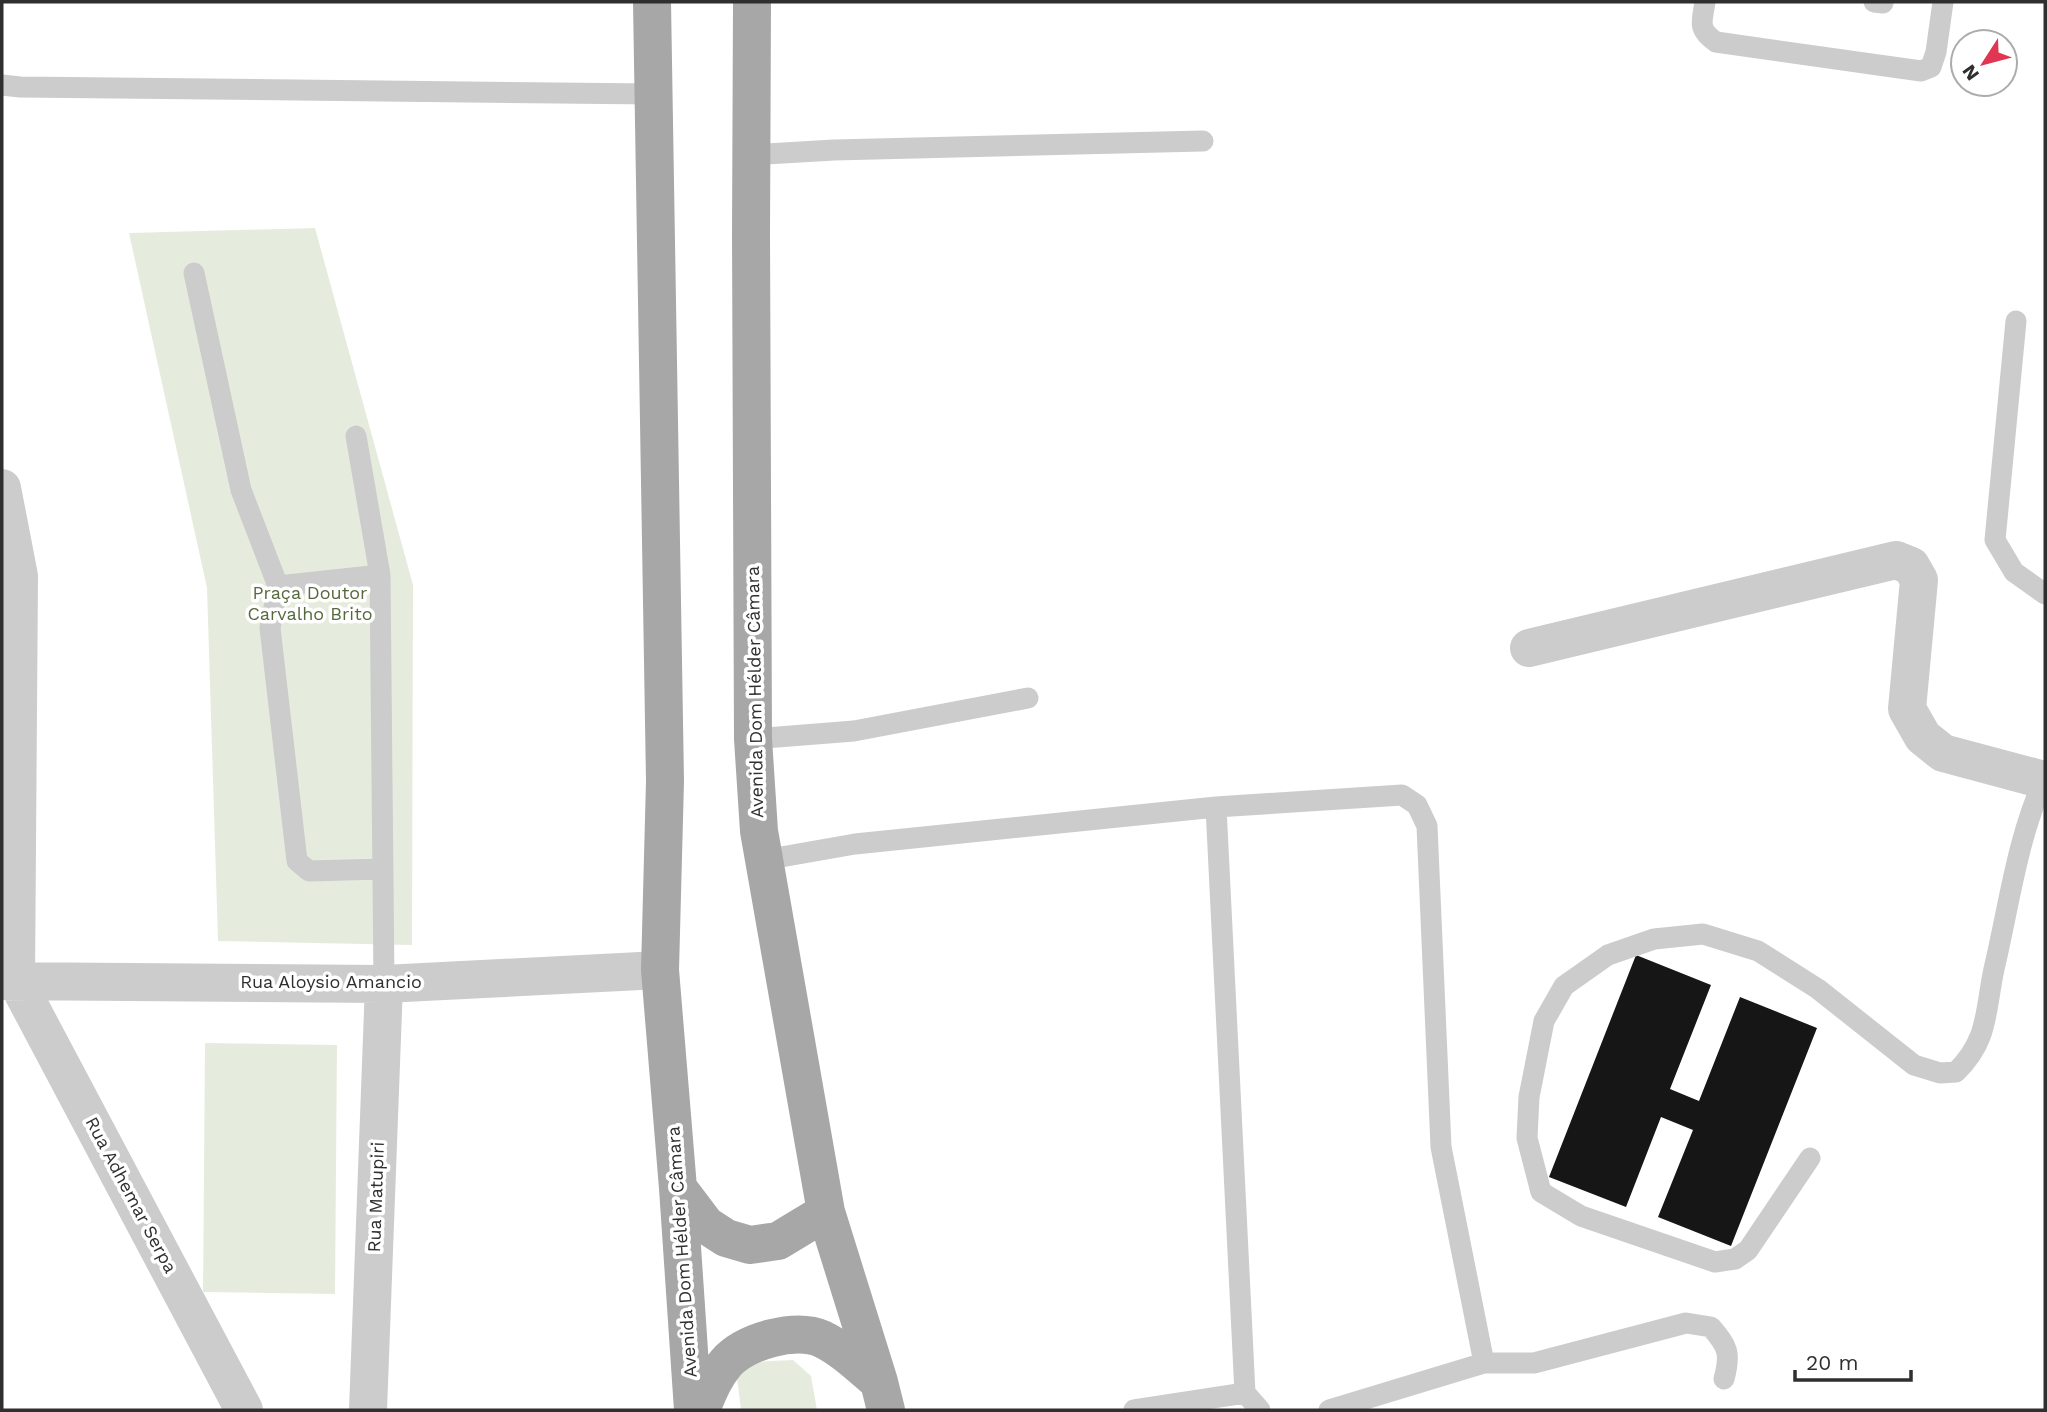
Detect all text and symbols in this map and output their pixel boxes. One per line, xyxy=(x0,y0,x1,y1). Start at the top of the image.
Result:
north arrow xyxy=(1949,28,2019,98)
text: N xyxy=(1957,60,1984,85)
street label: Avenida Dom Hélder Câmara xyxy=(742,566,767,818)
park label: Praça Doutor Carvalho Brito xyxy=(247,582,373,624)
street label: Rua Aloysio Amancio xyxy=(240,971,422,992)
street label: Rua Adhemar Serpa xyxy=(81,1113,182,1276)
street label: Avenida Dom Hélder Câmara xyxy=(662,1126,701,1379)
street label: Rua Matupiri xyxy=(363,1141,388,1253)
scale bar xyxy=(1795,1338,1910,1382)
text: 20 m xyxy=(1806,1350,1858,1375)

